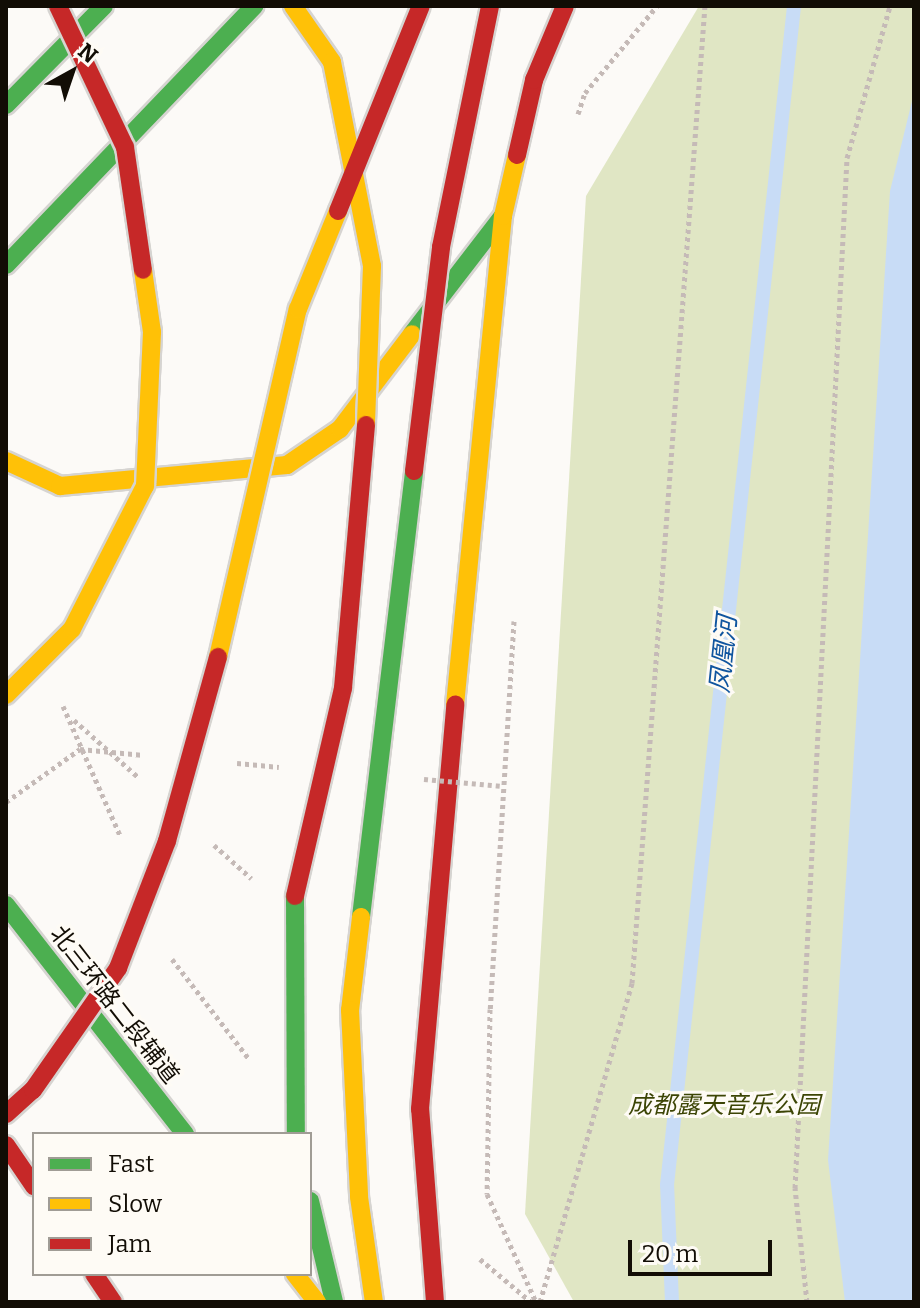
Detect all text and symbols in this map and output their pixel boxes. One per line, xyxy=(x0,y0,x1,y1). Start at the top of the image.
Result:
north arrow xyxy=(32,32,112,112)
text: N xyxy=(73,37,103,69)
water label: 凤凰河 xyxy=(704,614,744,694)
street label: 北三环路二段辅道 xyxy=(44,920,184,1090)
park label: 成都露天音乐公园 xyxy=(628,1092,820,1120)
legend xyxy=(32,1132,312,1276)
text: Fast xyxy=(108,1150,154,1178)
text: Slow xyxy=(108,1190,162,1218)
scale bar xyxy=(632,1224,776,1274)
text: Jam xyxy=(108,1230,151,1258)
text: 20 m xyxy=(642,1240,698,1268)

